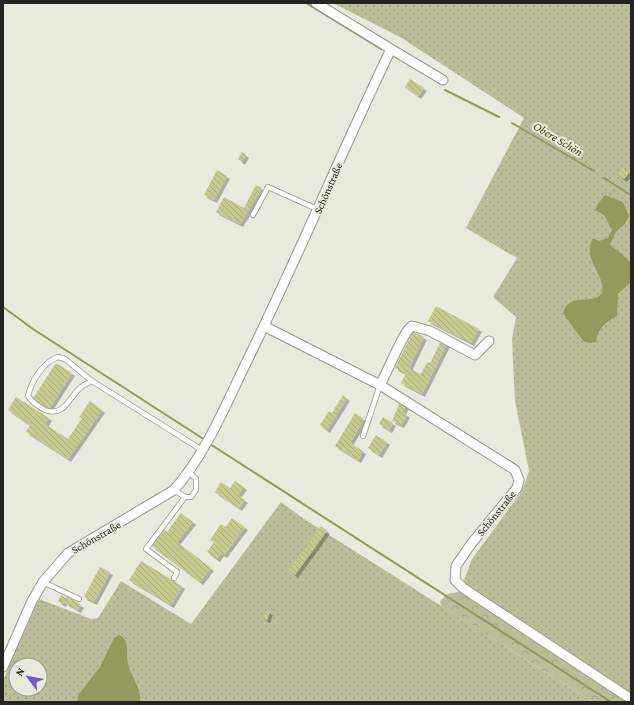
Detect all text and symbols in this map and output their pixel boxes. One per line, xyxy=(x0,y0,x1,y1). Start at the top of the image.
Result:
water label: Obere Schön xyxy=(531,119,585,159)
street label: Schönstraße xyxy=(311,160,345,215)
street label: Schönstraße xyxy=(474,488,518,538)
street label: Schönstraße xyxy=(69,518,123,556)
north arrow xyxy=(8,657,48,697)
text: N xyxy=(12,665,27,678)

